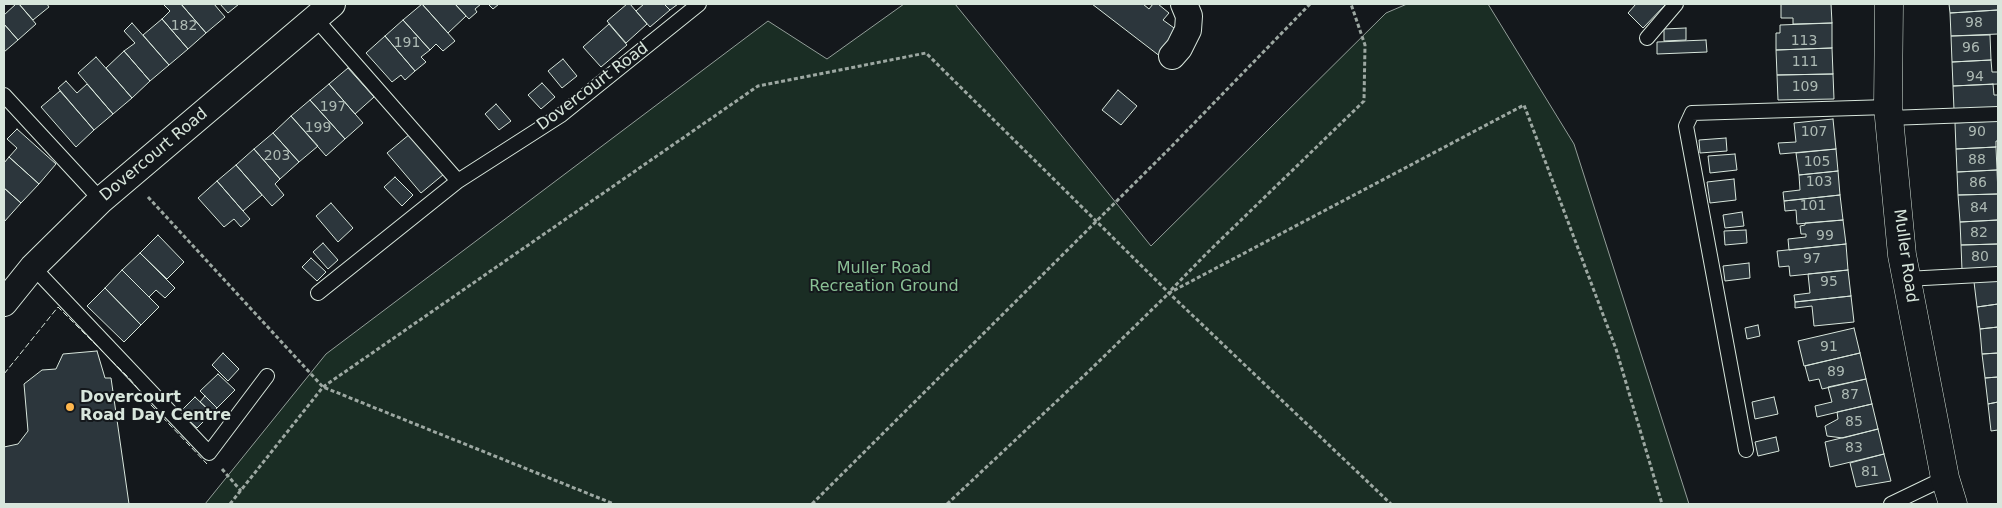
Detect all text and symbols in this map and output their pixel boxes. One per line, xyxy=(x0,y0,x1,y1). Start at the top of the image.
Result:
house number: 98 xyxy=(1965,15,1983,31)
house number: 182 xyxy=(171,18,197,34)
house number: 113 xyxy=(1791,33,1817,49)
house number: 191 xyxy=(394,35,420,51)
street label: Dovercourt Road xyxy=(534,39,652,135)
house number: 96 xyxy=(1962,40,1980,56)
house number: 111 xyxy=(1792,54,1818,70)
house number: 94 xyxy=(1966,69,1984,85)
house number: 109 xyxy=(1792,79,1818,95)
house number: 197 xyxy=(320,99,346,115)
street label: Dovercourt Road xyxy=(96,104,212,206)
house number: 199 xyxy=(305,120,331,136)
house number: 107 xyxy=(1801,124,1827,140)
house number: 90 xyxy=(1968,124,1986,140)
house number: 203 xyxy=(264,148,290,164)
house number: 88 xyxy=(1968,152,1986,168)
house number: 105 xyxy=(1804,154,1830,170)
house number: 103 xyxy=(1806,174,1832,190)
house number: 86 xyxy=(1969,175,1987,191)
house number: 101 xyxy=(1800,198,1826,214)
house number: 84 xyxy=(1970,200,1988,216)
street label: Muller Road xyxy=(1889,208,1921,304)
house number: 82 xyxy=(1970,225,1988,241)
house number: 99 xyxy=(1816,228,1834,244)
house number: 80 xyxy=(1971,249,1989,265)
house number: 97 xyxy=(1803,251,1821,267)
park label: Muller Road Recreation Ground xyxy=(809,259,959,297)
house number: 95 xyxy=(1820,274,1838,290)
house number: 91 xyxy=(1820,339,1838,355)
house number: 89 xyxy=(1827,364,1845,380)
house number: 87 xyxy=(1841,387,1859,403)
place label: Dovercourt Road Day Centre xyxy=(80,388,231,426)
marker: Dovercourt Road Day Centre xyxy=(64,401,76,413)
house number: 85 xyxy=(1845,414,1863,430)
house number: 83 xyxy=(1845,440,1863,456)
house number: 81 xyxy=(1861,464,1879,480)

